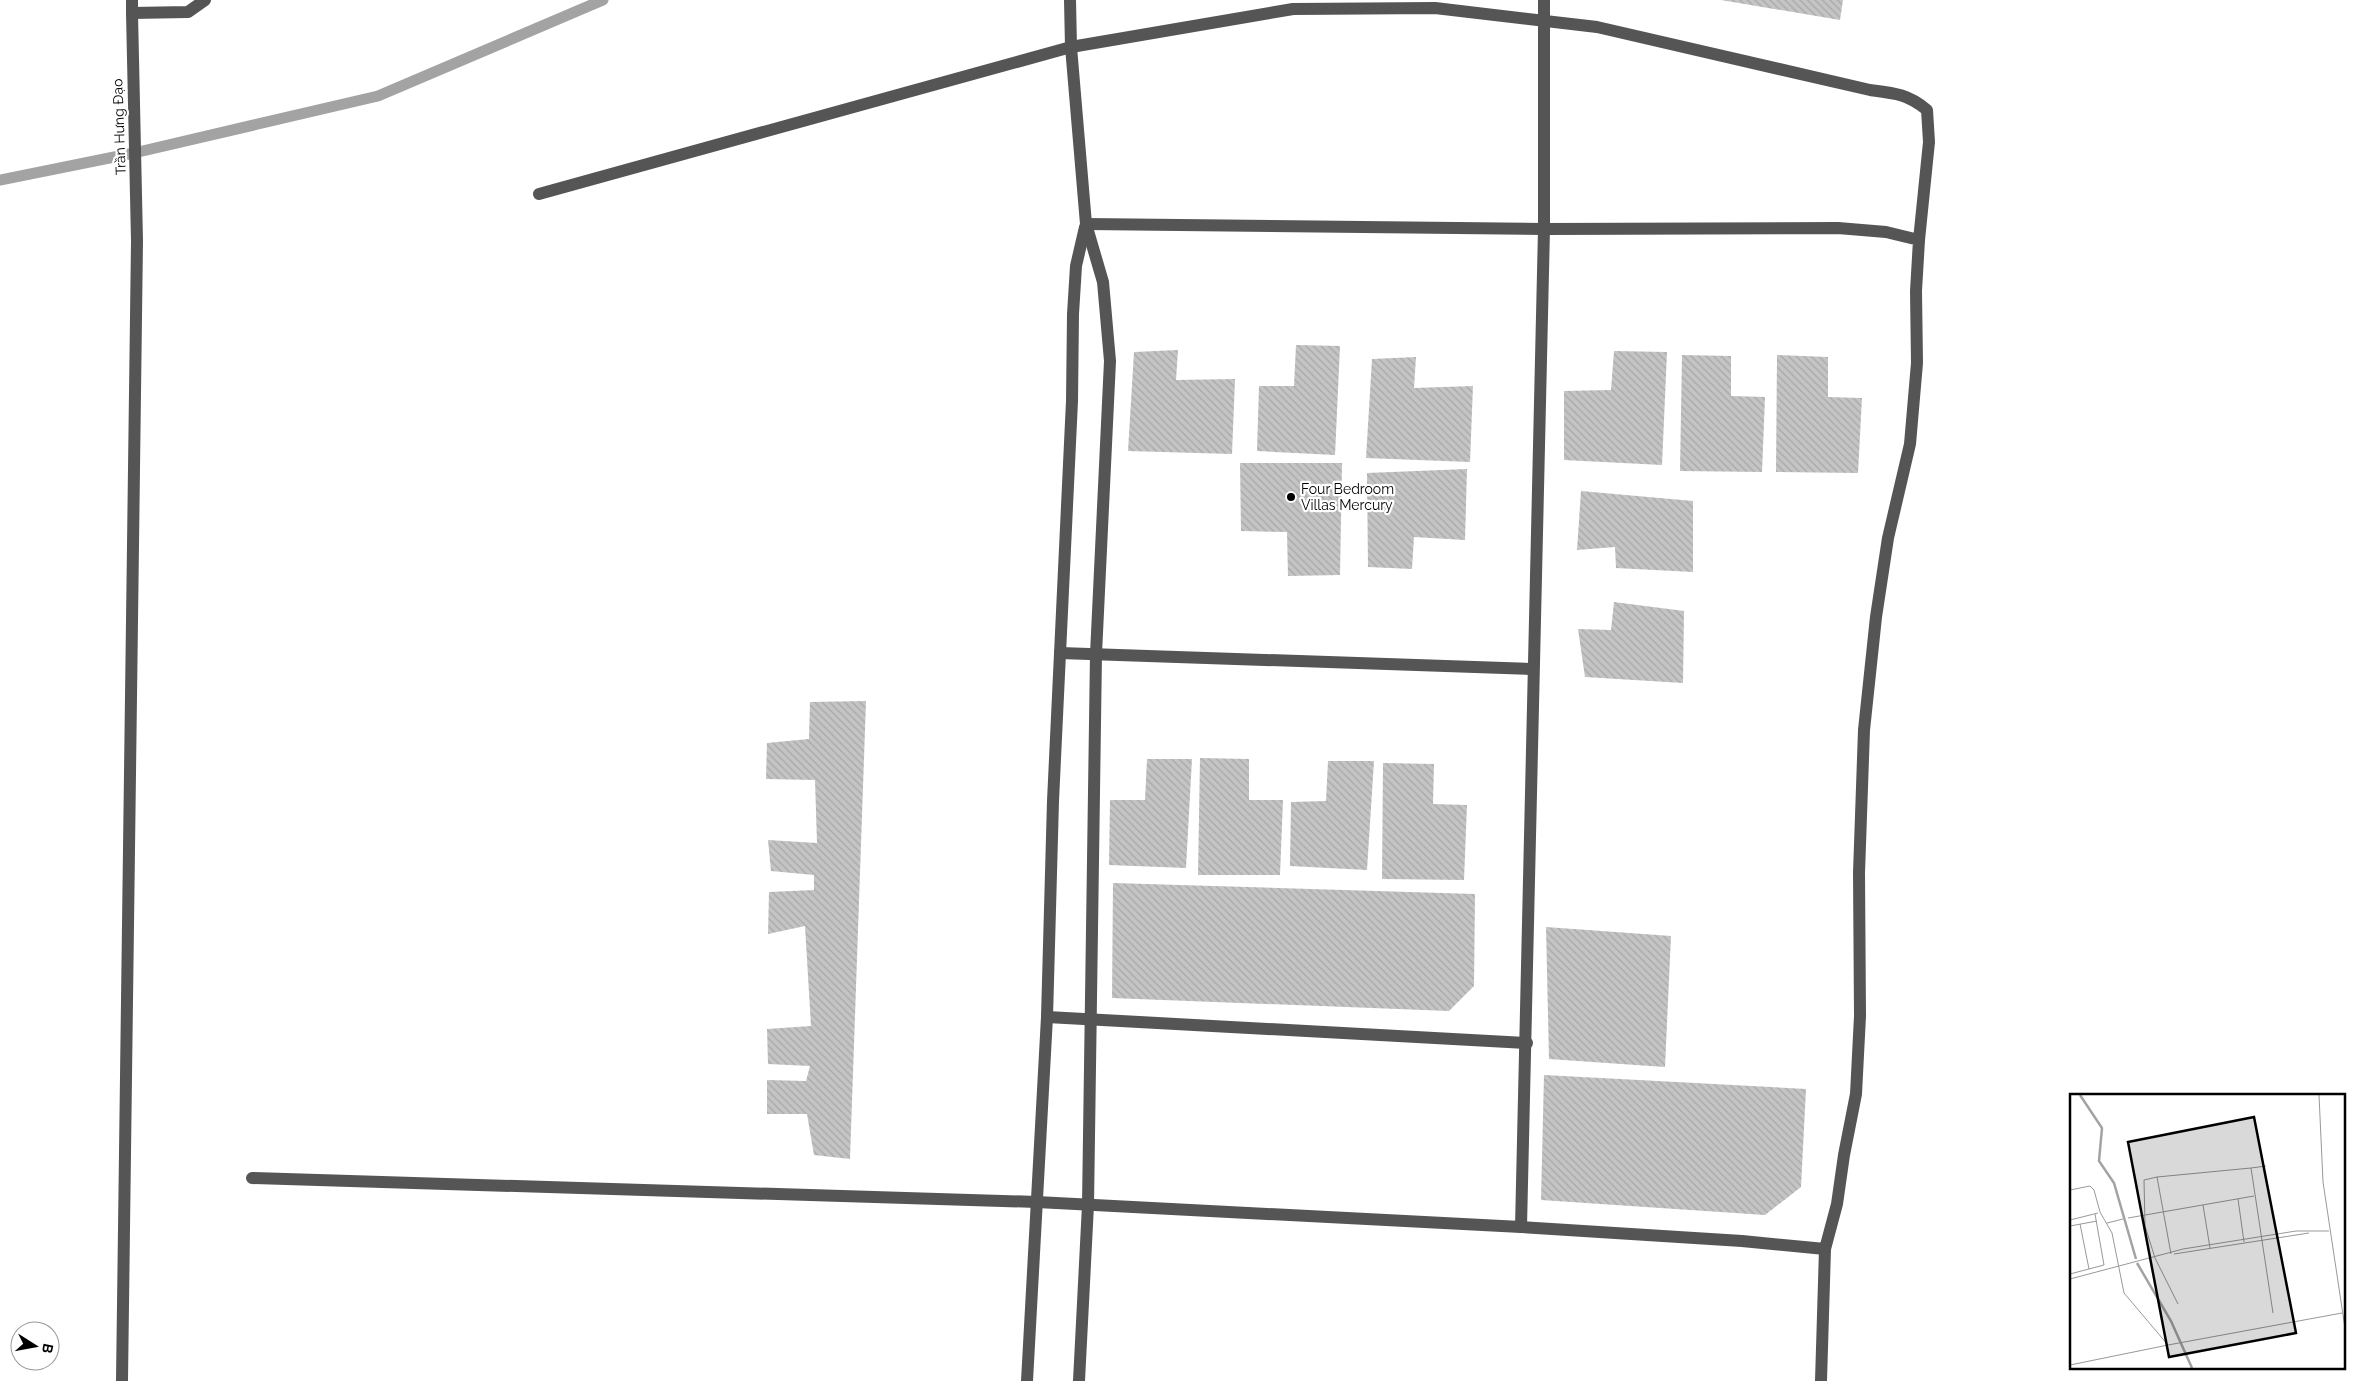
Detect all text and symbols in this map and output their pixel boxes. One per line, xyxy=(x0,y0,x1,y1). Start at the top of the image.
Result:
street label: Trần Hưng Đạo xyxy=(109,78,129,176)
place label: Four Bedroom Villas Mercury xyxy=(1301,481,1394,513)
marker: Four Bedroom Villas Mercury xyxy=(1285,491,1297,503)
inset map xyxy=(2070,1094,2346,1368)
north arrow xyxy=(10,1321,60,1371)
text: B xyxy=(39,1342,57,1355)

